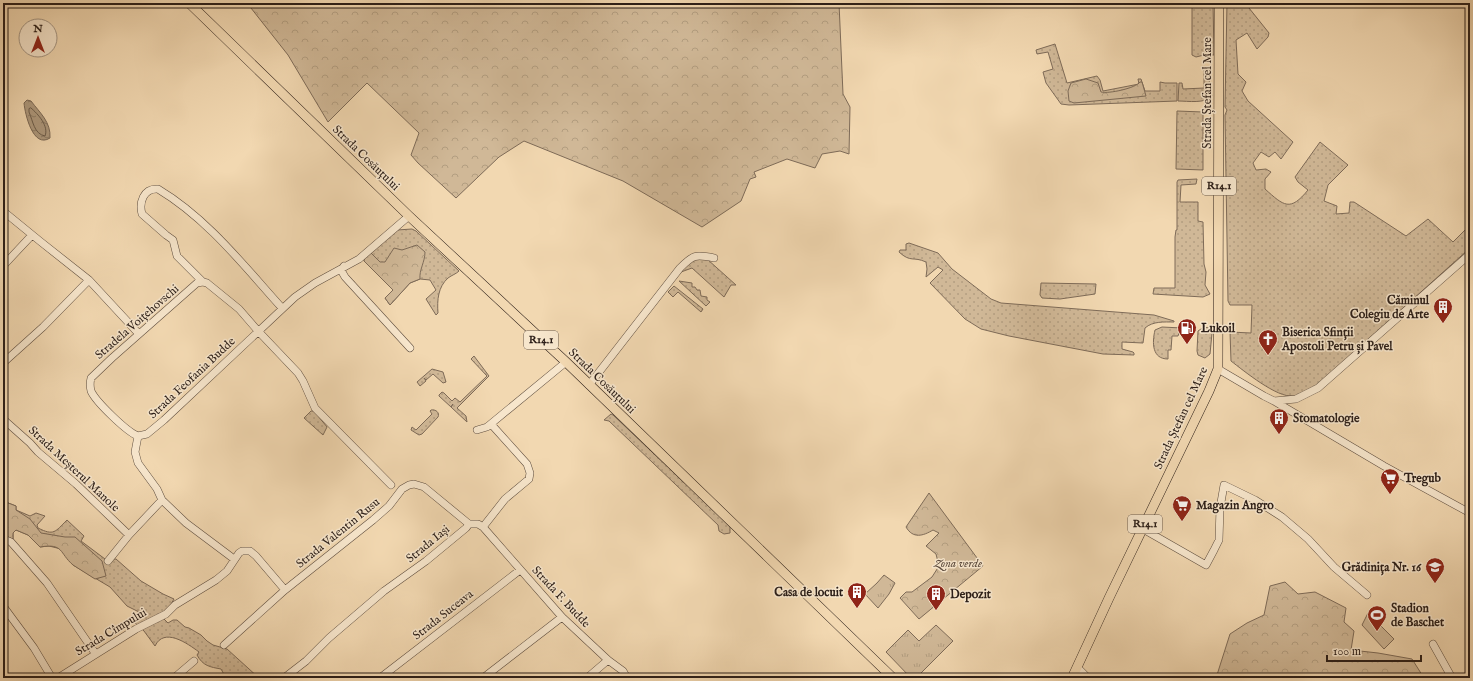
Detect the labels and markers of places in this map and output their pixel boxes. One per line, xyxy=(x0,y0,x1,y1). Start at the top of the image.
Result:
place label: Căminul Colegiu de Arte xyxy=(1350,293,1430,323)
building icon: Căminul Colegiu de Arte xyxy=(1432,296,1454,324)
fuel station icon: Lukoil xyxy=(1176,317,1198,345)
place label: Lukoil xyxy=(1200,321,1236,336)
place label: Biserica Sfinții Apostoli Petru și Pavel xyxy=(1281,325,1393,355)
church icon: Biserica Sfinții Apostoli Petru și Pavel xyxy=(1257,328,1279,356)
building icon: Stomatologie xyxy=(1268,407,1290,435)
place label: Stomatologie xyxy=(1293,411,1360,427)
supermarket icon: Tregub xyxy=(1379,467,1401,495)
place label: Tregub xyxy=(1403,471,1441,487)
supermarket icon: Magazin Angro xyxy=(1171,494,1193,522)
place label: Magazin Angro xyxy=(1196,498,1274,514)
school or university icon: Grădinița Nr. 16 xyxy=(1424,556,1446,584)
place label: Grădinița Nr. 16 xyxy=(1342,560,1422,576)
building icon: Casa de locuit xyxy=(846,581,868,609)
building icon: Depozit xyxy=(925,583,947,611)
place label: Casa de locuit xyxy=(774,585,844,600)
place label: Depozit xyxy=(950,587,992,603)
place label: Stadion de Baschet xyxy=(1391,601,1445,630)
sports icon: Stadion de Baschet xyxy=(1366,604,1388,632)

